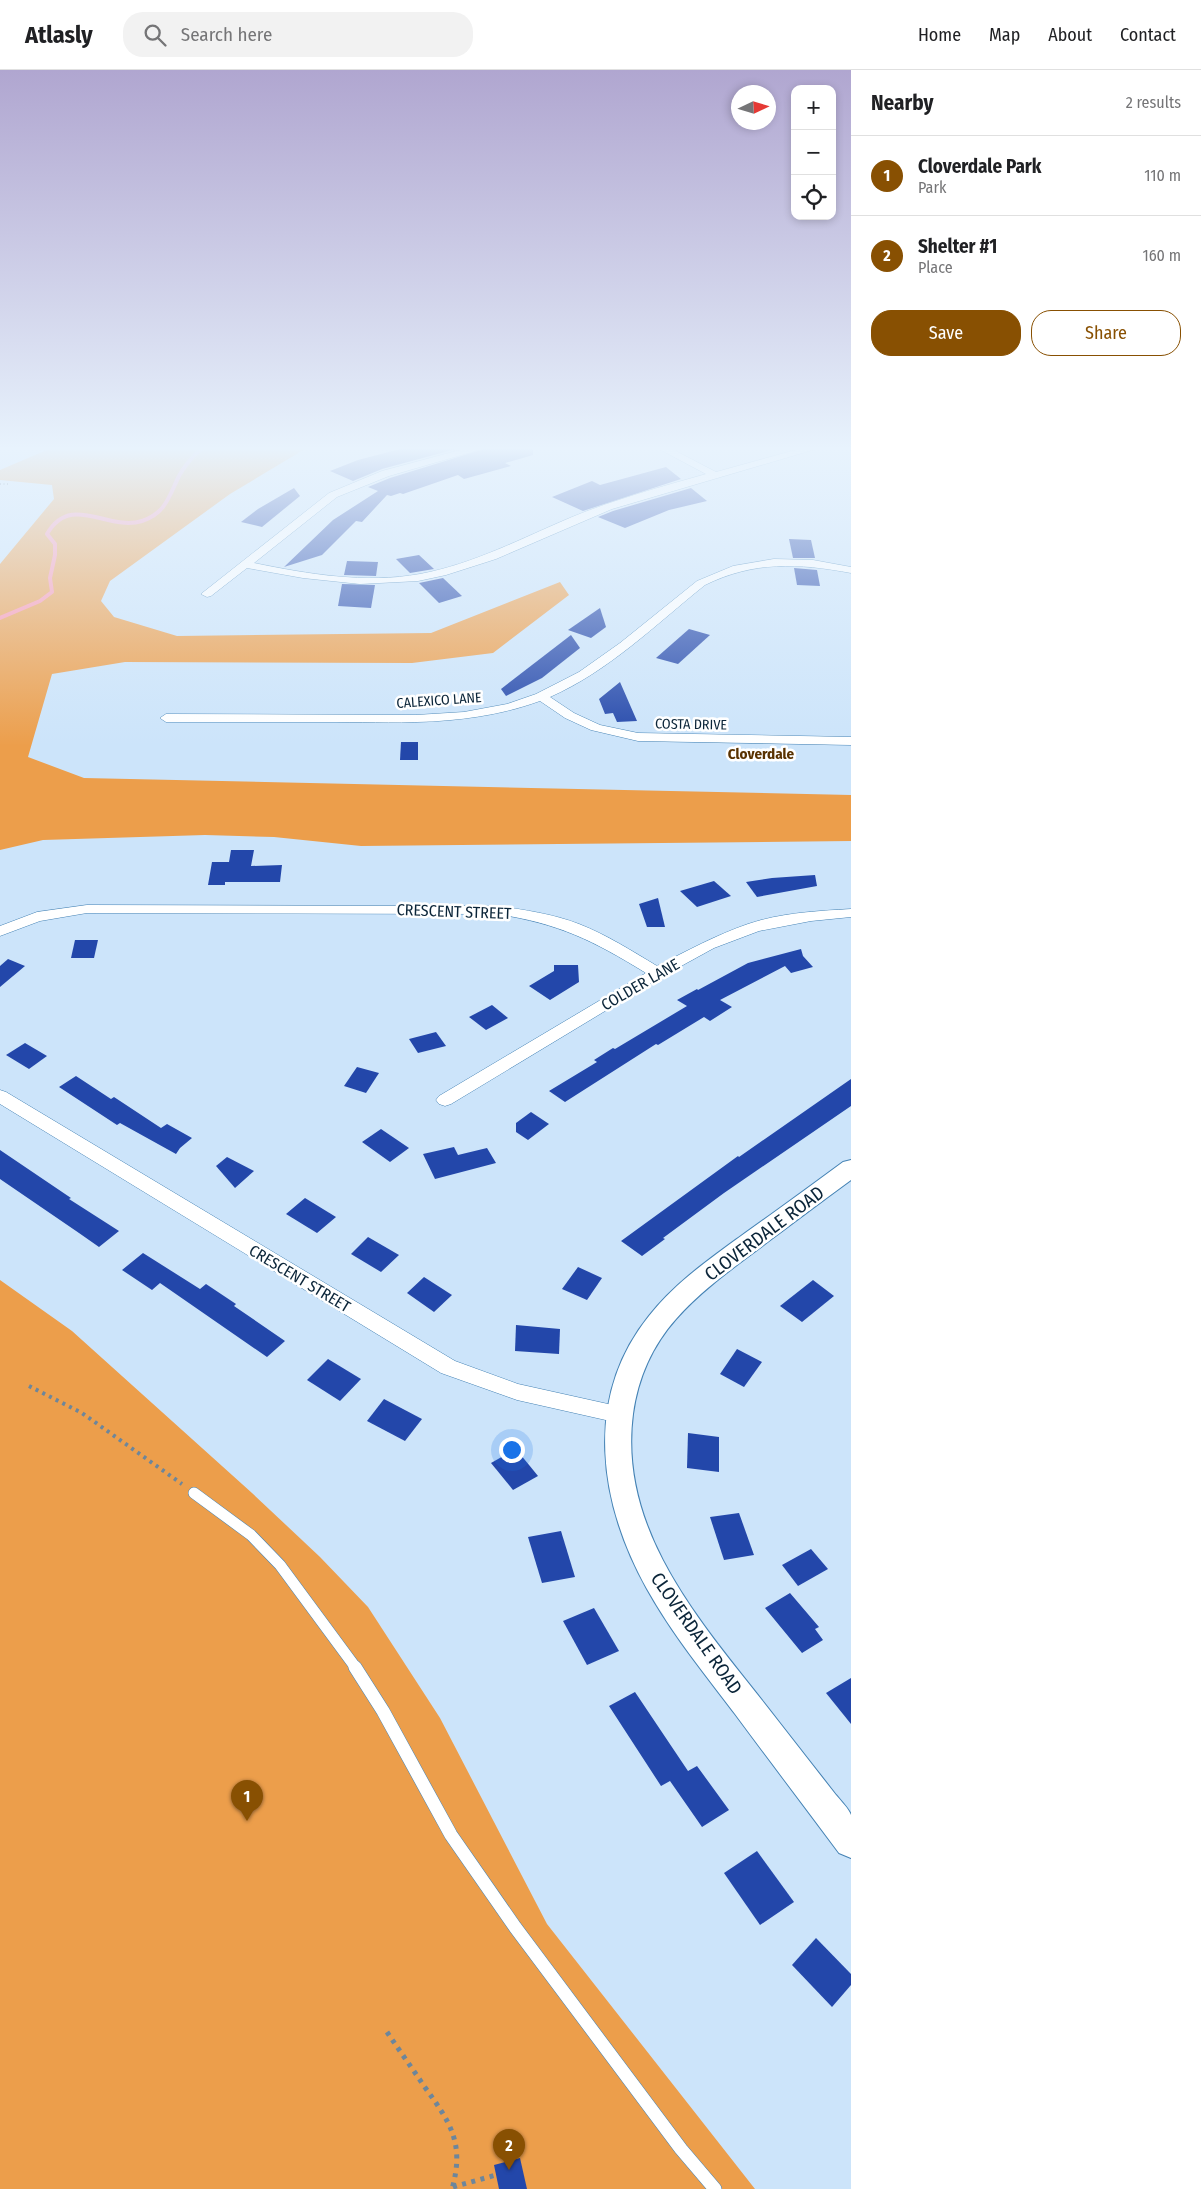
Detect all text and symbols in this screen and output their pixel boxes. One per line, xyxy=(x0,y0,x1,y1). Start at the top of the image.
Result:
search box xyxy=(123,12,473,57)
text: Atlasly xyxy=(25,21,93,49)
icon: search xyxy=(141,21,169,49)
text: Search here xyxy=(181,23,272,46)
text: Home xyxy=(918,24,961,46)
text: Map xyxy=(989,24,1020,46)
text: About xyxy=(1048,24,1092,46)
text: Contact xyxy=(1120,24,1176,46)
north arrow xyxy=(731,85,776,130)
map controls xyxy=(791,85,836,220)
button: + xyxy=(791,85,836,130)
text: Nearby xyxy=(871,90,933,116)
text: 2 results xyxy=(1126,93,1181,112)
button: − xyxy=(791,130,836,175)
text: Cloverdale Park xyxy=(918,155,1041,178)
text: 1 xyxy=(884,166,890,185)
text: 110 m xyxy=(1144,166,1181,185)
button: locate xyxy=(791,175,836,220)
text: Park xyxy=(918,178,946,197)
text: Shelter #1 xyxy=(918,235,997,258)
text: 2 xyxy=(883,246,891,265)
text: 160 m xyxy=(1142,246,1181,265)
text: Place xyxy=(918,258,953,277)
button: Save xyxy=(871,310,1021,356)
button: Share xyxy=(1031,310,1181,356)
street label: CALEXICO LANE xyxy=(396,689,483,712)
street label: COSTA DRIVE xyxy=(655,715,727,734)
district label: Cloverdale xyxy=(728,745,795,763)
street label: CRESCENT STREET xyxy=(396,900,512,923)
street label: COLDER LANE xyxy=(598,954,683,1014)
street label: CLOVERDALE ROAD xyxy=(700,1181,829,1286)
street label: CRESCENT STREET xyxy=(246,1241,354,1316)
your location xyxy=(499,1437,525,1463)
street label: CLOVERDALE ROAD xyxy=(646,1568,747,1699)
pin: 1 xyxy=(231,1780,263,1821)
pin: 2 xyxy=(493,2129,525,2170)

